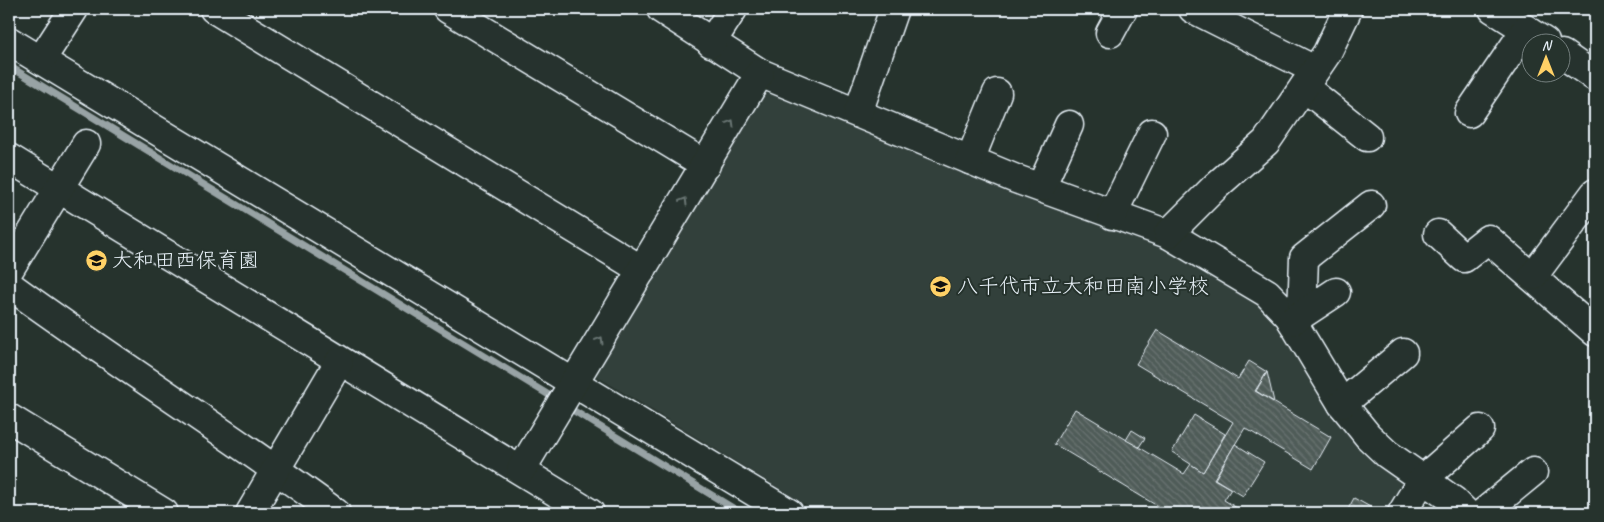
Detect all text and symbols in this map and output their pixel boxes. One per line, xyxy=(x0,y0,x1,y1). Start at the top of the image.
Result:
north arrow xyxy=(1522,32,1572,82)
text: N xyxy=(1542,37,1553,54)
one-way arrow xyxy=(724,119,734,128)
one-way arrow xyxy=(677,198,687,207)
place label: 大和田西保育園 xyxy=(112,247,259,273)
school or university icon: 大和田西保育園 xyxy=(84,248,108,272)
place label: 八千代市立大和田南小学校 xyxy=(957,273,1209,299)
school or university icon: 八千代市立大和田南小学校 xyxy=(929,274,953,298)
one-way arrow xyxy=(594,337,604,346)

